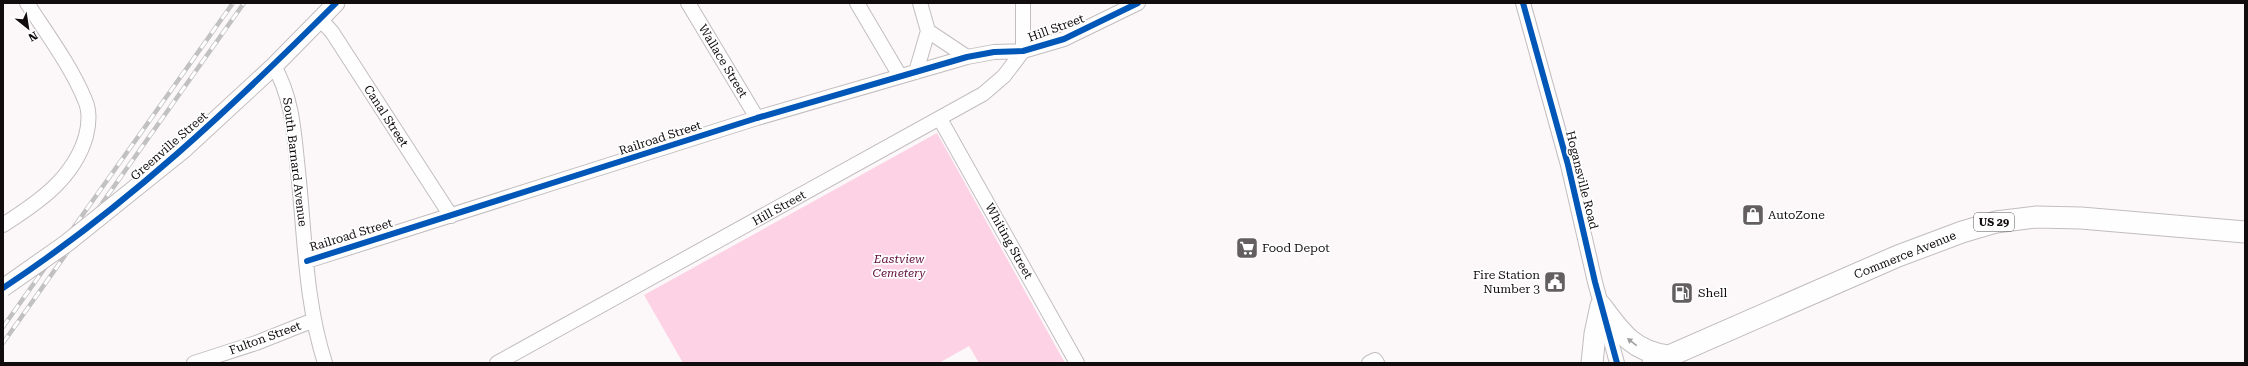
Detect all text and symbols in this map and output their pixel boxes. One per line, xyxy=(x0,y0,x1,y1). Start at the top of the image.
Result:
north arrow xyxy=(8,8,48,48)
street label: Hill Street xyxy=(1026,11,1086,45)
street label: Wallace Street xyxy=(696,22,751,101)
text: N xyxy=(25,28,40,44)
street label: Canal Street xyxy=(361,83,411,150)
street label: South Barnard Avenue xyxy=(280,97,310,228)
street label: Greenville Street xyxy=(128,108,211,183)
street label: Railroad Street xyxy=(617,118,703,158)
street label: Hogansville Road xyxy=(1563,129,1601,231)
street label: Hill Street xyxy=(750,187,809,228)
street label: Whiting Street xyxy=(982,201,1036,282)
shop icon: AutoZone xyxy=(1740,202,1766,228)
place label: AutoZone xyxy=(1768,208,1825,222)
road number: US 29 xyxy=(1974,213,2014,231)
street label: Railroad Street xyxy=(308,216,395,254)
street label: Commerce Avenue xyxy=(1852,228,1958,282)
supermarket icon: Food Depot xyxy=(1234,235,1260,261)
place label: Food Depot xyxy=(1262,241,1330,255)
park label: Eastview Cemetery xyxy=(872,252,926,280)
place label: Fire Station Number 3 xyxy=(1473,268,1540,296)
public building icon: Fire Station Number 3 xyxy=(1542,269,1568,295)
fuel station icon: Shell xyxy=(1669,280,1695,306)
place label: Shell xyxy=(1698,286,1727,300)
street label: Fulton Street xyxy=(227,318,303,357)
one-way arrow xyxy=(1627,338,1638,346)

